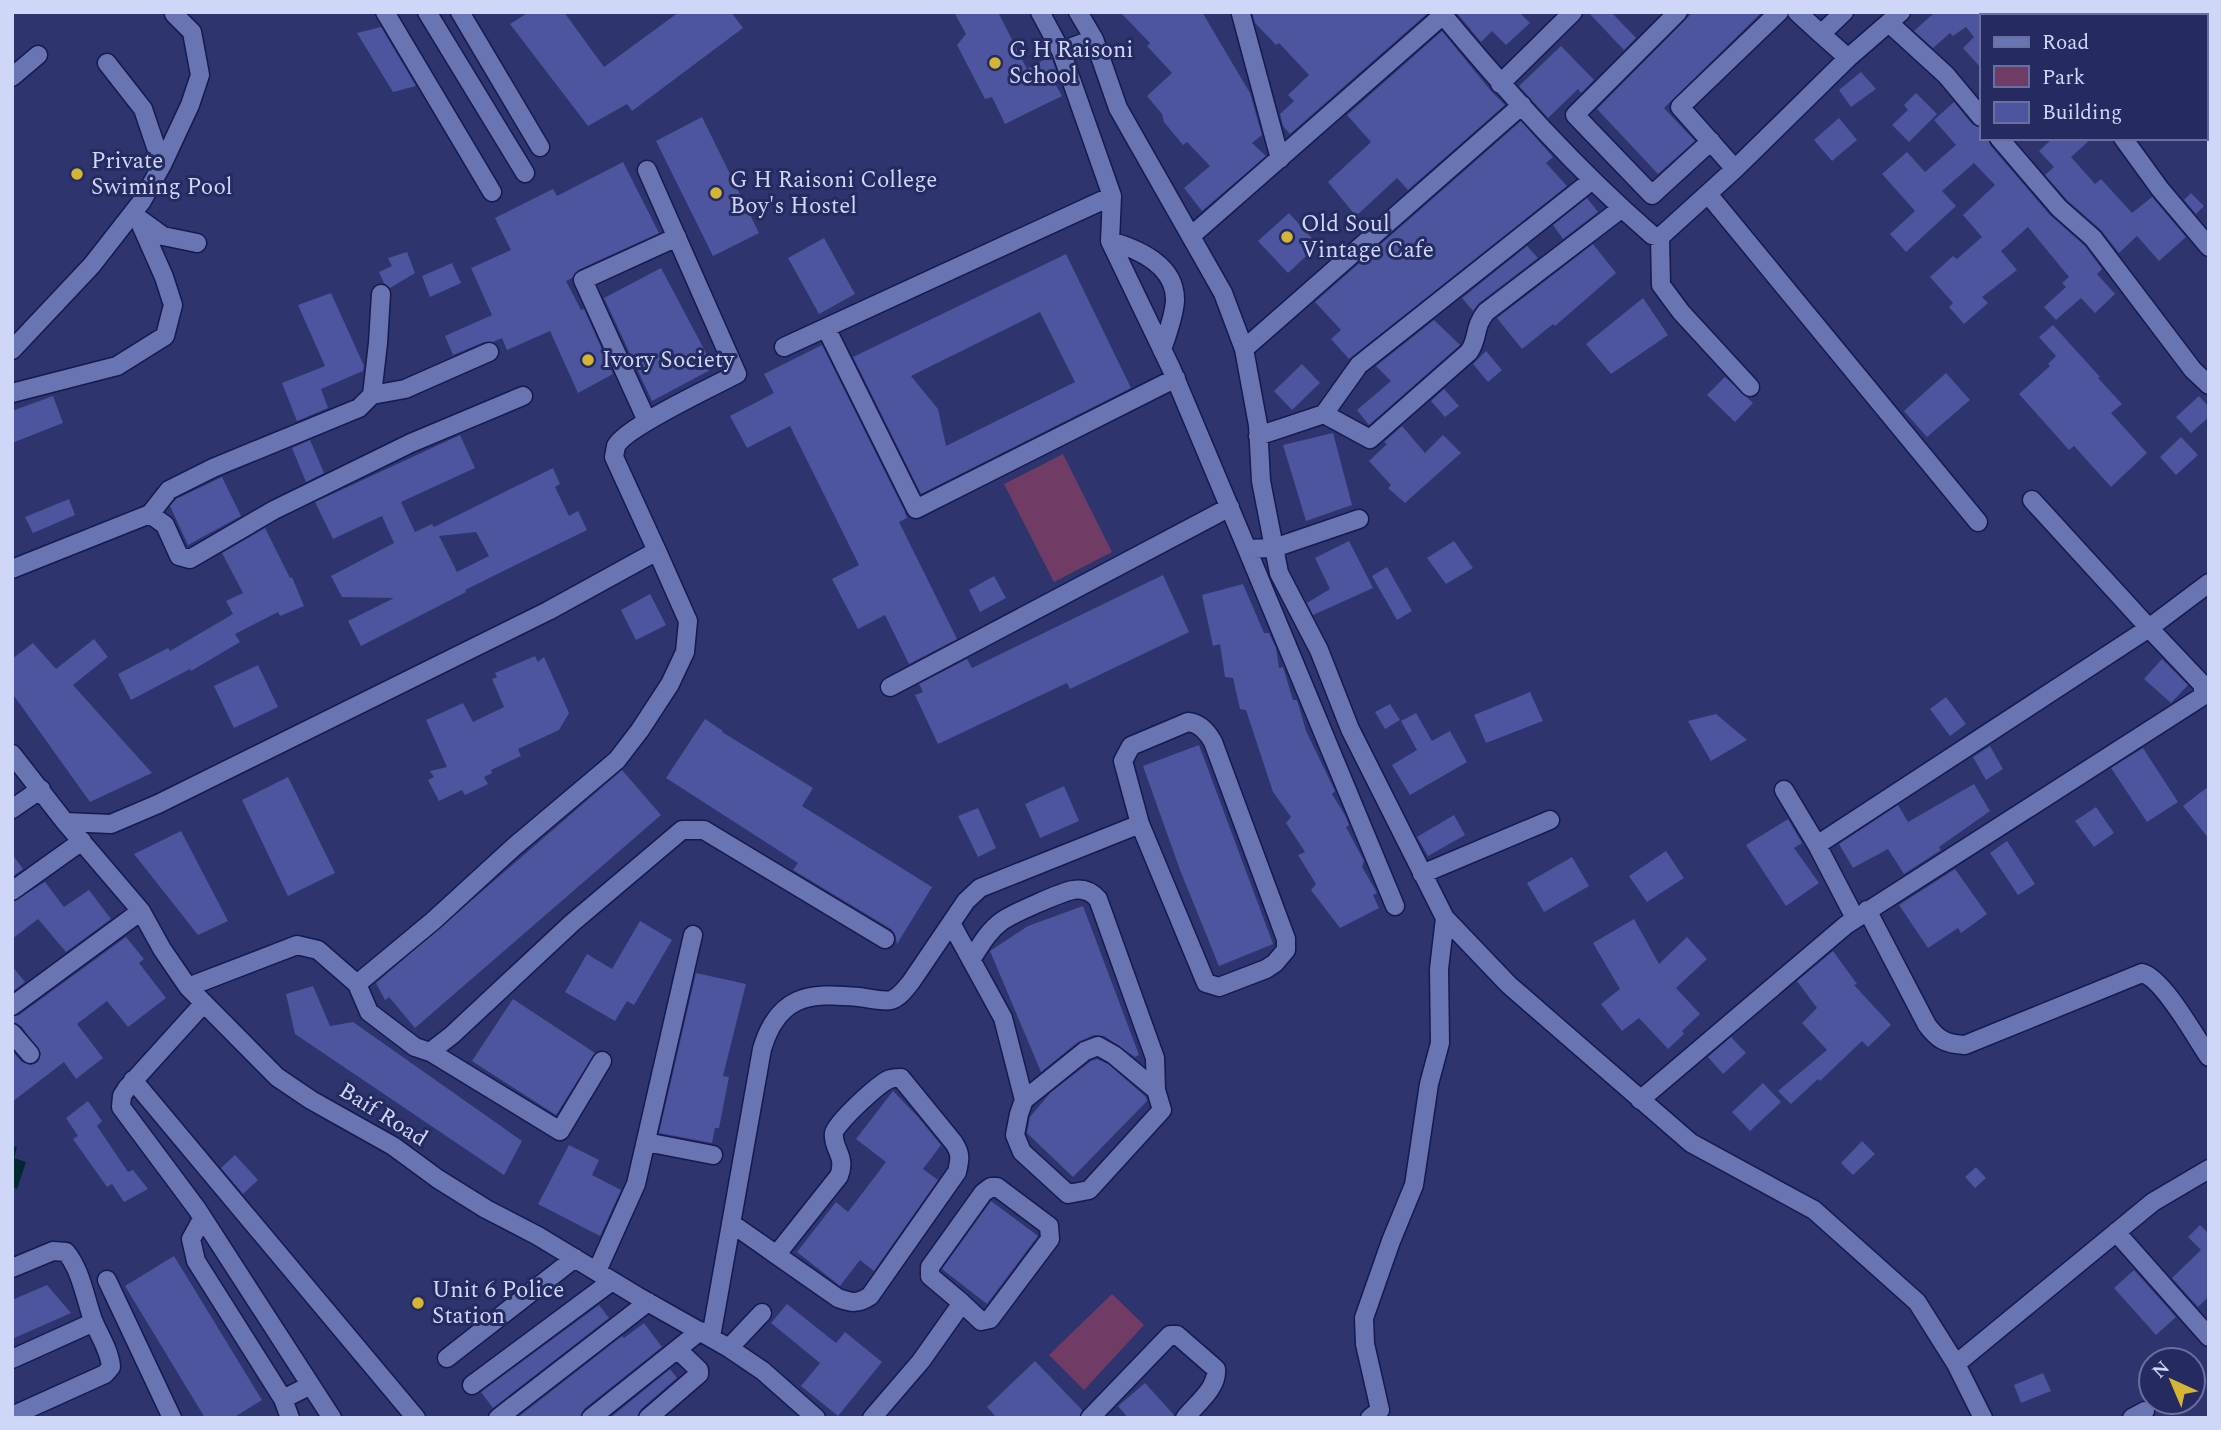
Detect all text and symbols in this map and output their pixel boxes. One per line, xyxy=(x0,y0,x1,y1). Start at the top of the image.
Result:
legend xyxy=(1980,14,2207,140)
text: Road xyxy=(2042,27,2089,59)
place label: G H Raisoni School xyxy=(1009,33,1134,94)
marker: G H Raisoni School xyxy=(987,55,1003,71)
text: Park xyxy=(2042,62,2086,94)
text: Building xyxy=(2042,97,2122,129)
place label: Private Swiming Pool xyxy=(91,144,233,205)
place label: G H Raisoni College Boy's Hostel xyxy=(730,163,937,224)
marker: Private Swiming Pool xyxy=(69,166,85,182)
marker: G H Raisoni College Boy's Hostel xyxy=(708,185,724,201)
place label: Old Soul Vintage Cafe xyxy=(1301,207,1434,268)
marker: Old Soul Vintage Cafe xyxy=(1279,229,1295,245)
place label: Ivory Society xyxy=(602,343,735,378)
marker: Ivory Society xyxy=(580,352,596,368)
street label: Baif Road xyxy=(332,1074,434,1156)
place label: Unit 6 Police Station xyxy=(432,1273,565,1334)
marker: Unit 6 Police Station xyxy=(410,1295,426,1311)
north arrow xyxy=(2137,1346,2207,1416)
text: N xyxy=(2146,1354,2177,1386)

